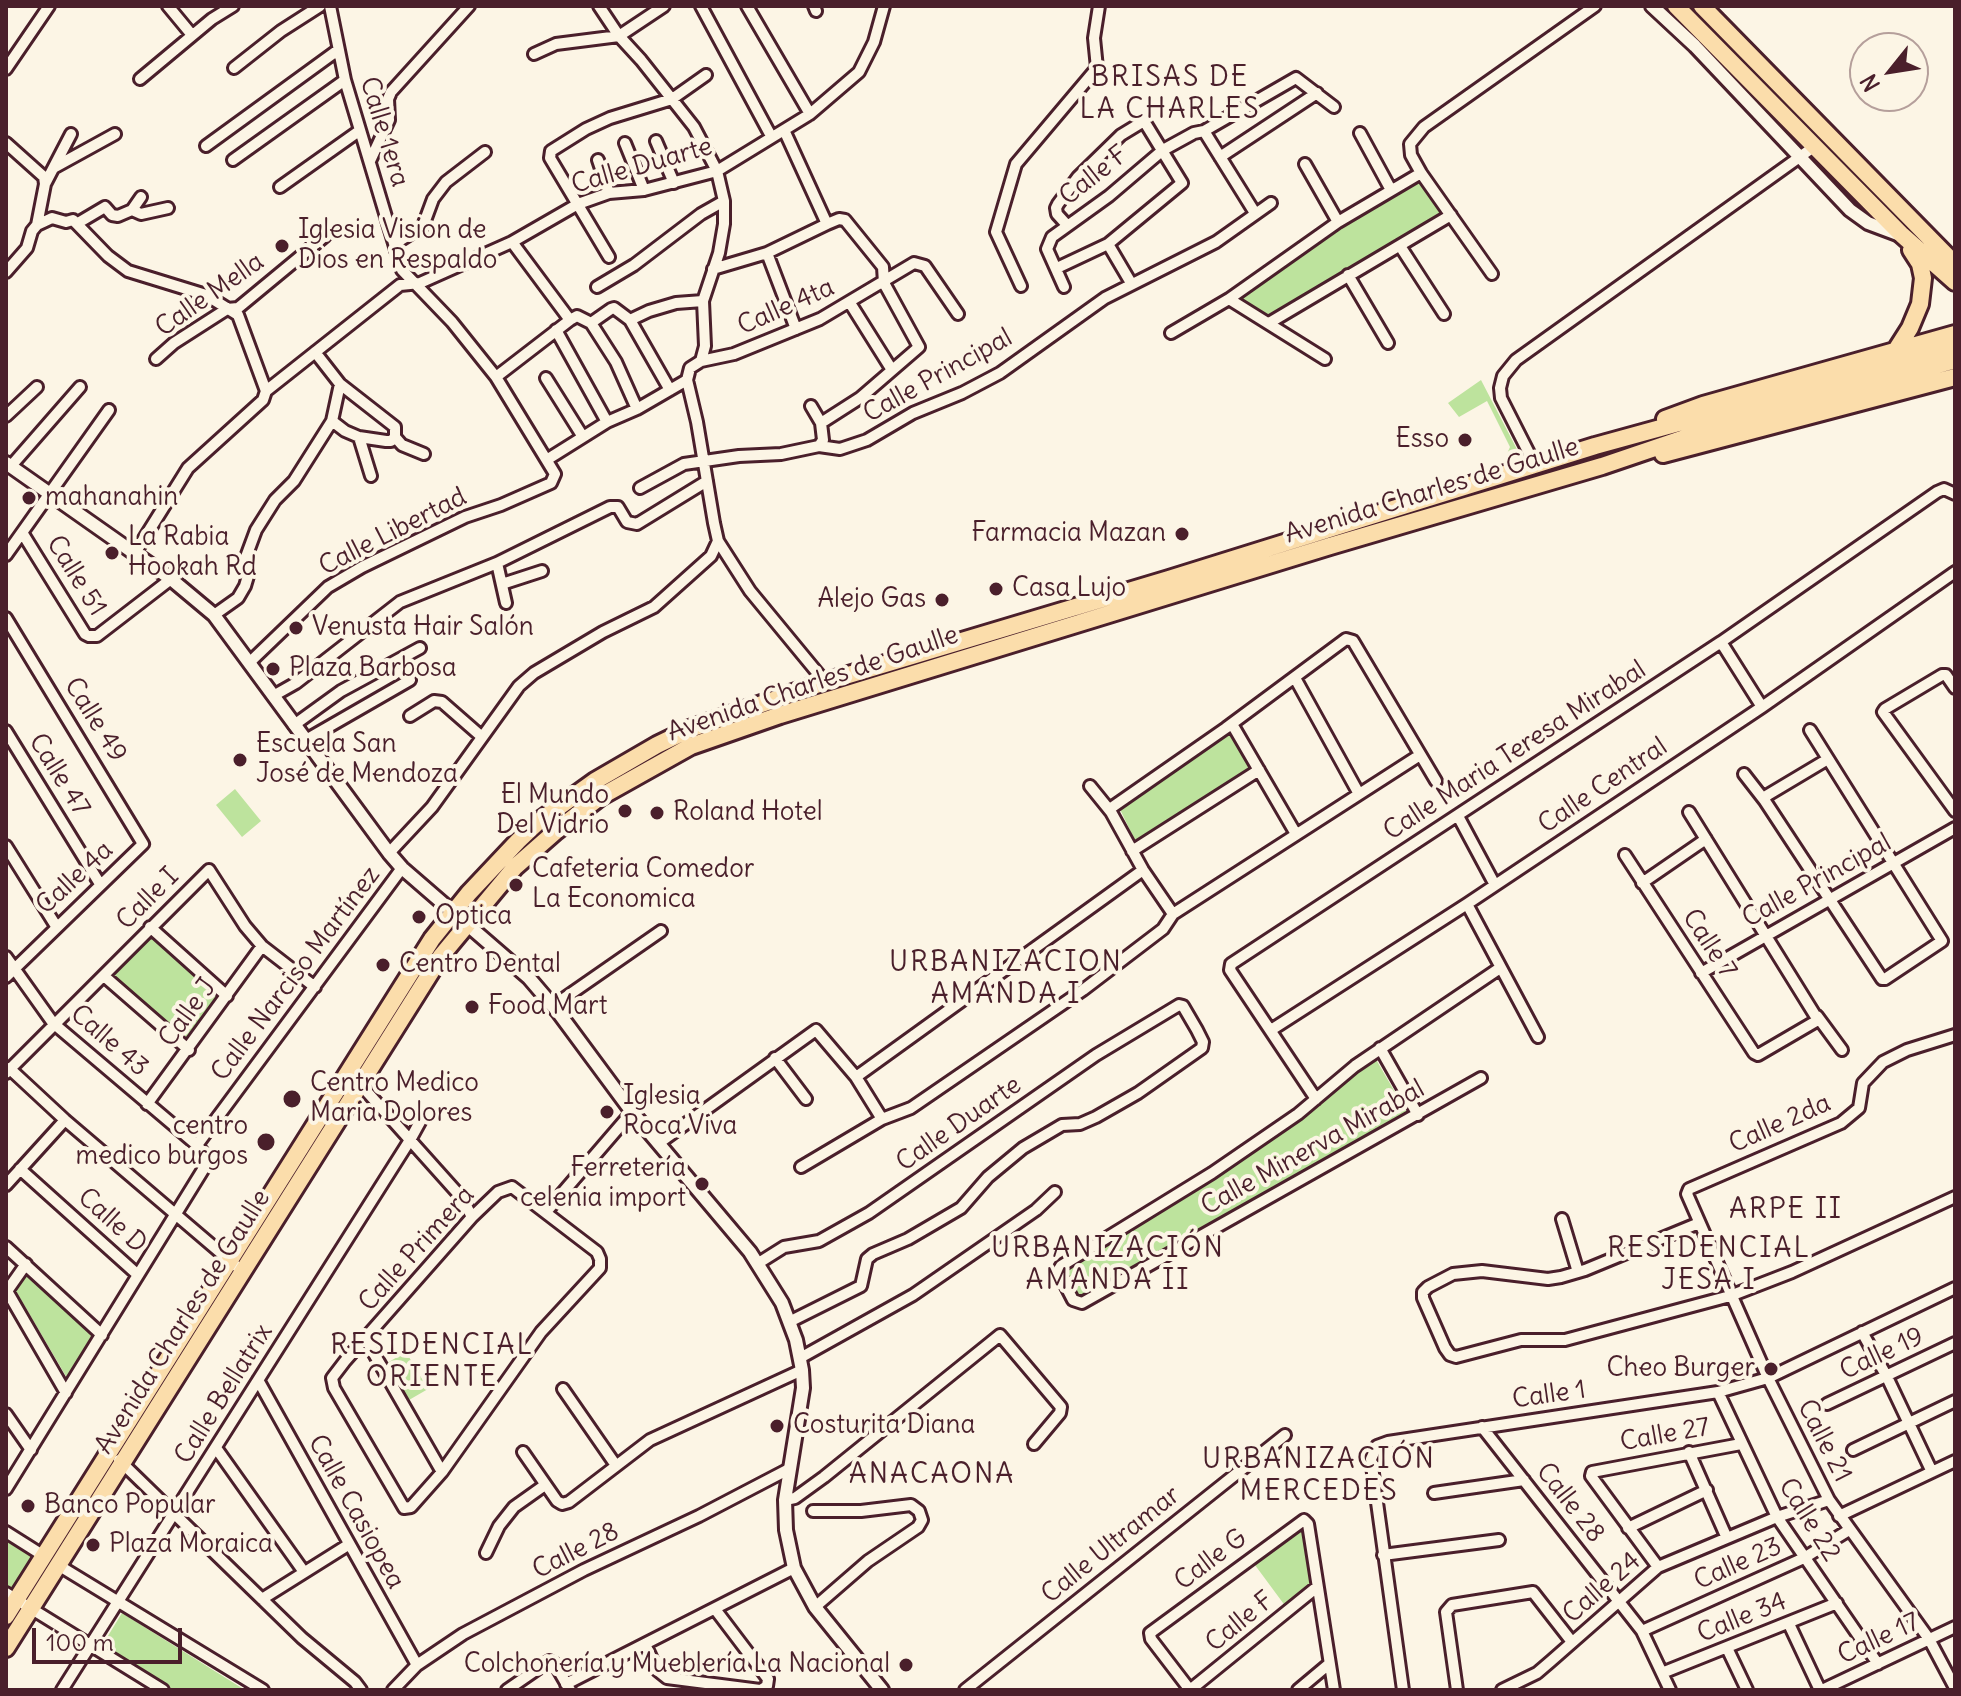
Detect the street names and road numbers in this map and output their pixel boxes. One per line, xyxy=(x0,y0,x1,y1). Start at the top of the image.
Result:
street label: Calle 1era xyxy=(353,73,415,191)
street label: Calle Duarte xyxy=(568,131,716,201)
street label: Calle F xyxy=(1054,140,1134,212)
street label: Calle Mella xyxy=(150,246,270,344)
street label: Calle 4ta xyxy=(733,272,839,342)
street label: Calle Principal xyxy=(858,322,1018,430)
street label: Avenida Charles de Gaulle xyxy=(1281,431,1583,551)
street label: Calle Libertad xyxy=(314,481,472,583)
street label: Calle 51 xyxy=(39,530,113,622)
street label: Avenida Charles de Gaulle xyxy=(664,620,962,748)
street label: Calle Maria Teresa Mirabal xyxy=(1378,655,1652,847)
street label: Calle 49 xyxy=(57,672,133,768)
street label: Calle 47 xyxy=(22,728,96,822)
street label: Calle Central xyxy=(1533,732,1673,840)
street label: Calle Principal xyxy=(1737,827,1897,935)
street label: Calle 4a xyxy=(30,835,120,921)
street label: Calle I xyxy=(110,861,186,937)
street label: Calle Narciso Martínez xyxy=(205,861,387,1087)
street label: Calle 7 xyxy=(1675,903,1743,985)
street label: Calle J xyxy=(153,973,223,1053)
street label: Calle 43 xyxy=(64,999,154,1083)
street label: Calle Duarte xyxy=(891,1070,1027,1178)
street label: Calle Minerva Mirabal xyxy=(1196,1074,1430,1222)
street label: Calle 2da xyxy=(1724,1088,1836,1160)
street label: Calle Primera xyxy=(353,1180,481,1318)
street label: Calle D xyxy=(71,1182,153,1260)
street label: Avenida Charles de Gaulle xyxy=(89,1184,277,1460)
street label: Calle Bellatrix xyxy=(169,1318,279,1470)
street label: Calle 19 xyxy=(1835,1321,1929,1387)
street label: Calle 1 xyxy=(1510,1374,1588,1416)
street label: Calle 21 xyxy=(1790,1395,1858,1487)
street label: Calle 27 xyxy=(1618,1412,1712,1458)
street label: Calle Casiopea xyxy=(301,1430,411,1594)
street label: Calle 28 xyxy=(1529,1457,1611,1549)
street label: Calle 22 xyxy=(1771,1473,1847,1567)
street label: Calle Ultramar xyxy=(1035,1480,1187,1610)
street label: Calle 28 xyxy=(528,1516,624,1586)
street label: Calle G xyxy=(1169,1523,1253,1597)
street label: Calle 23 xyxy=(1689,1531,1787,1597)
street label: Calle 24 xyxy=(1557,1546,1647,1630)
street label: Calle F xyxy=(1200,1585,1280,1659)
street label: Calle 34 xyxy=(1693,1586,1791,1650)
street label: Calle 17 xyxy=(1833,1607,1925,1671)

